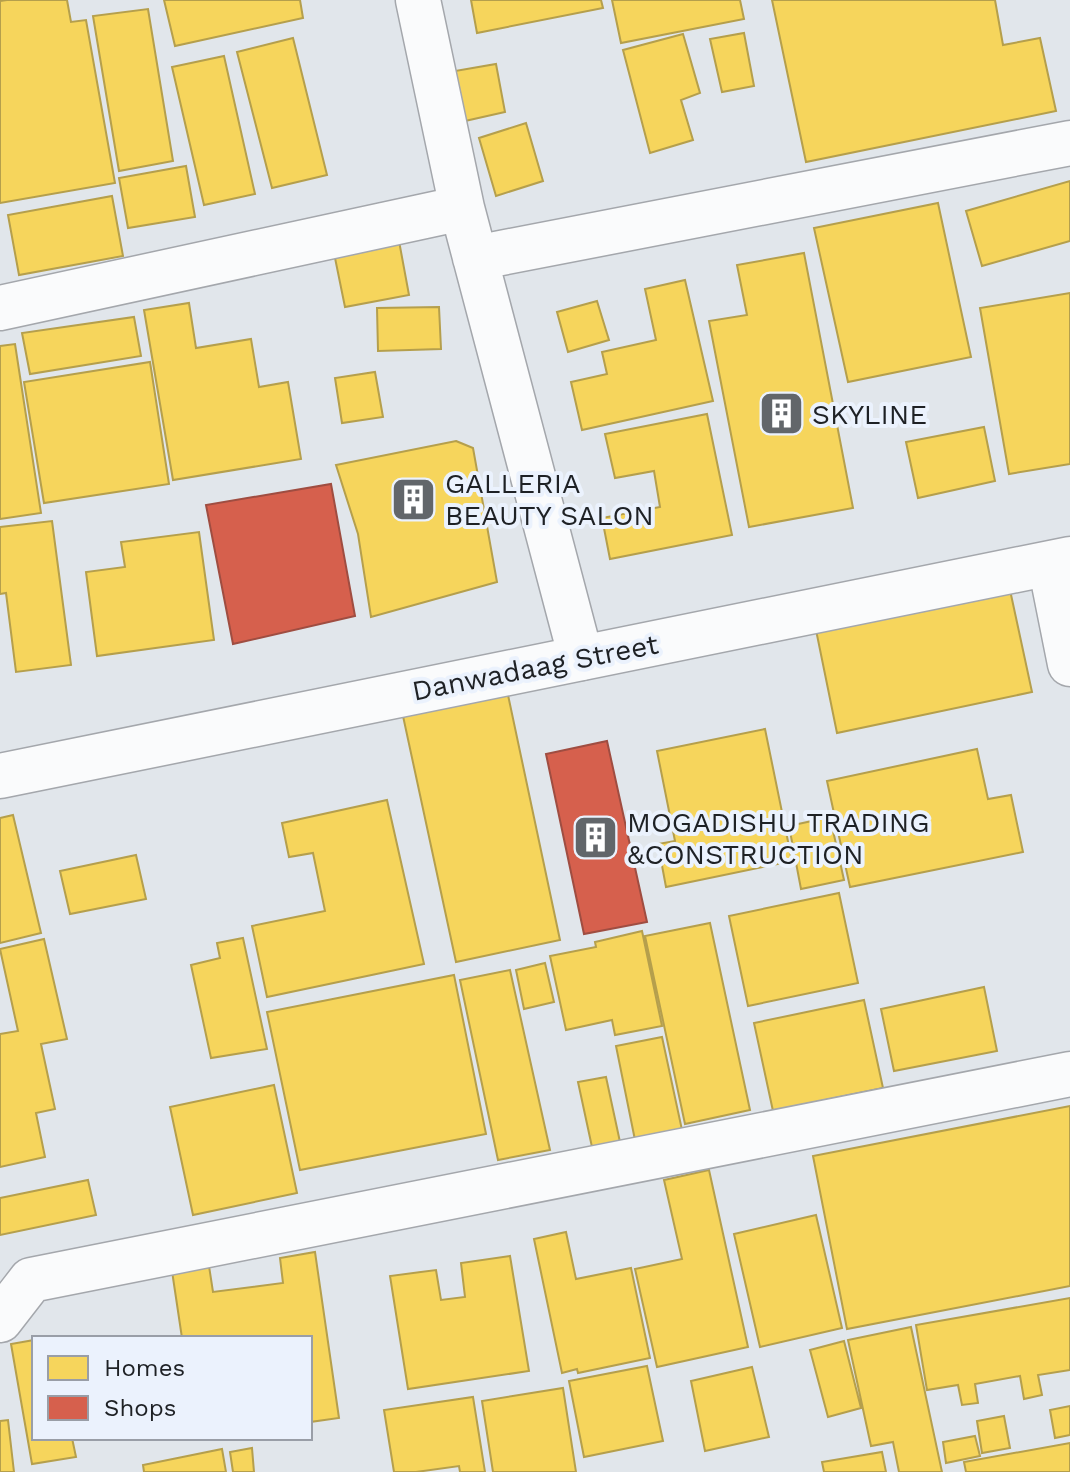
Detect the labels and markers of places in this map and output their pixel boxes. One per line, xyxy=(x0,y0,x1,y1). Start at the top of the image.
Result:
building icon: SKYLINE xyxy=(757,390,805,438)
place label: SKYLINE xyxy=(812,398,927,431)
place label: GALLERIA BEAUTY SALON xyxy=(445,467,654,532)
building icon: GALLERIA BEAUTY SALON xyxy=(390,475,438,523)
place label: MOGADISHU TRADING &CONSTRUCTION xyxy=(627,806,930,871)
building icon: MOGADISHU TRADING &CONSTRUCTION xyxy=(572,814,620,862)

